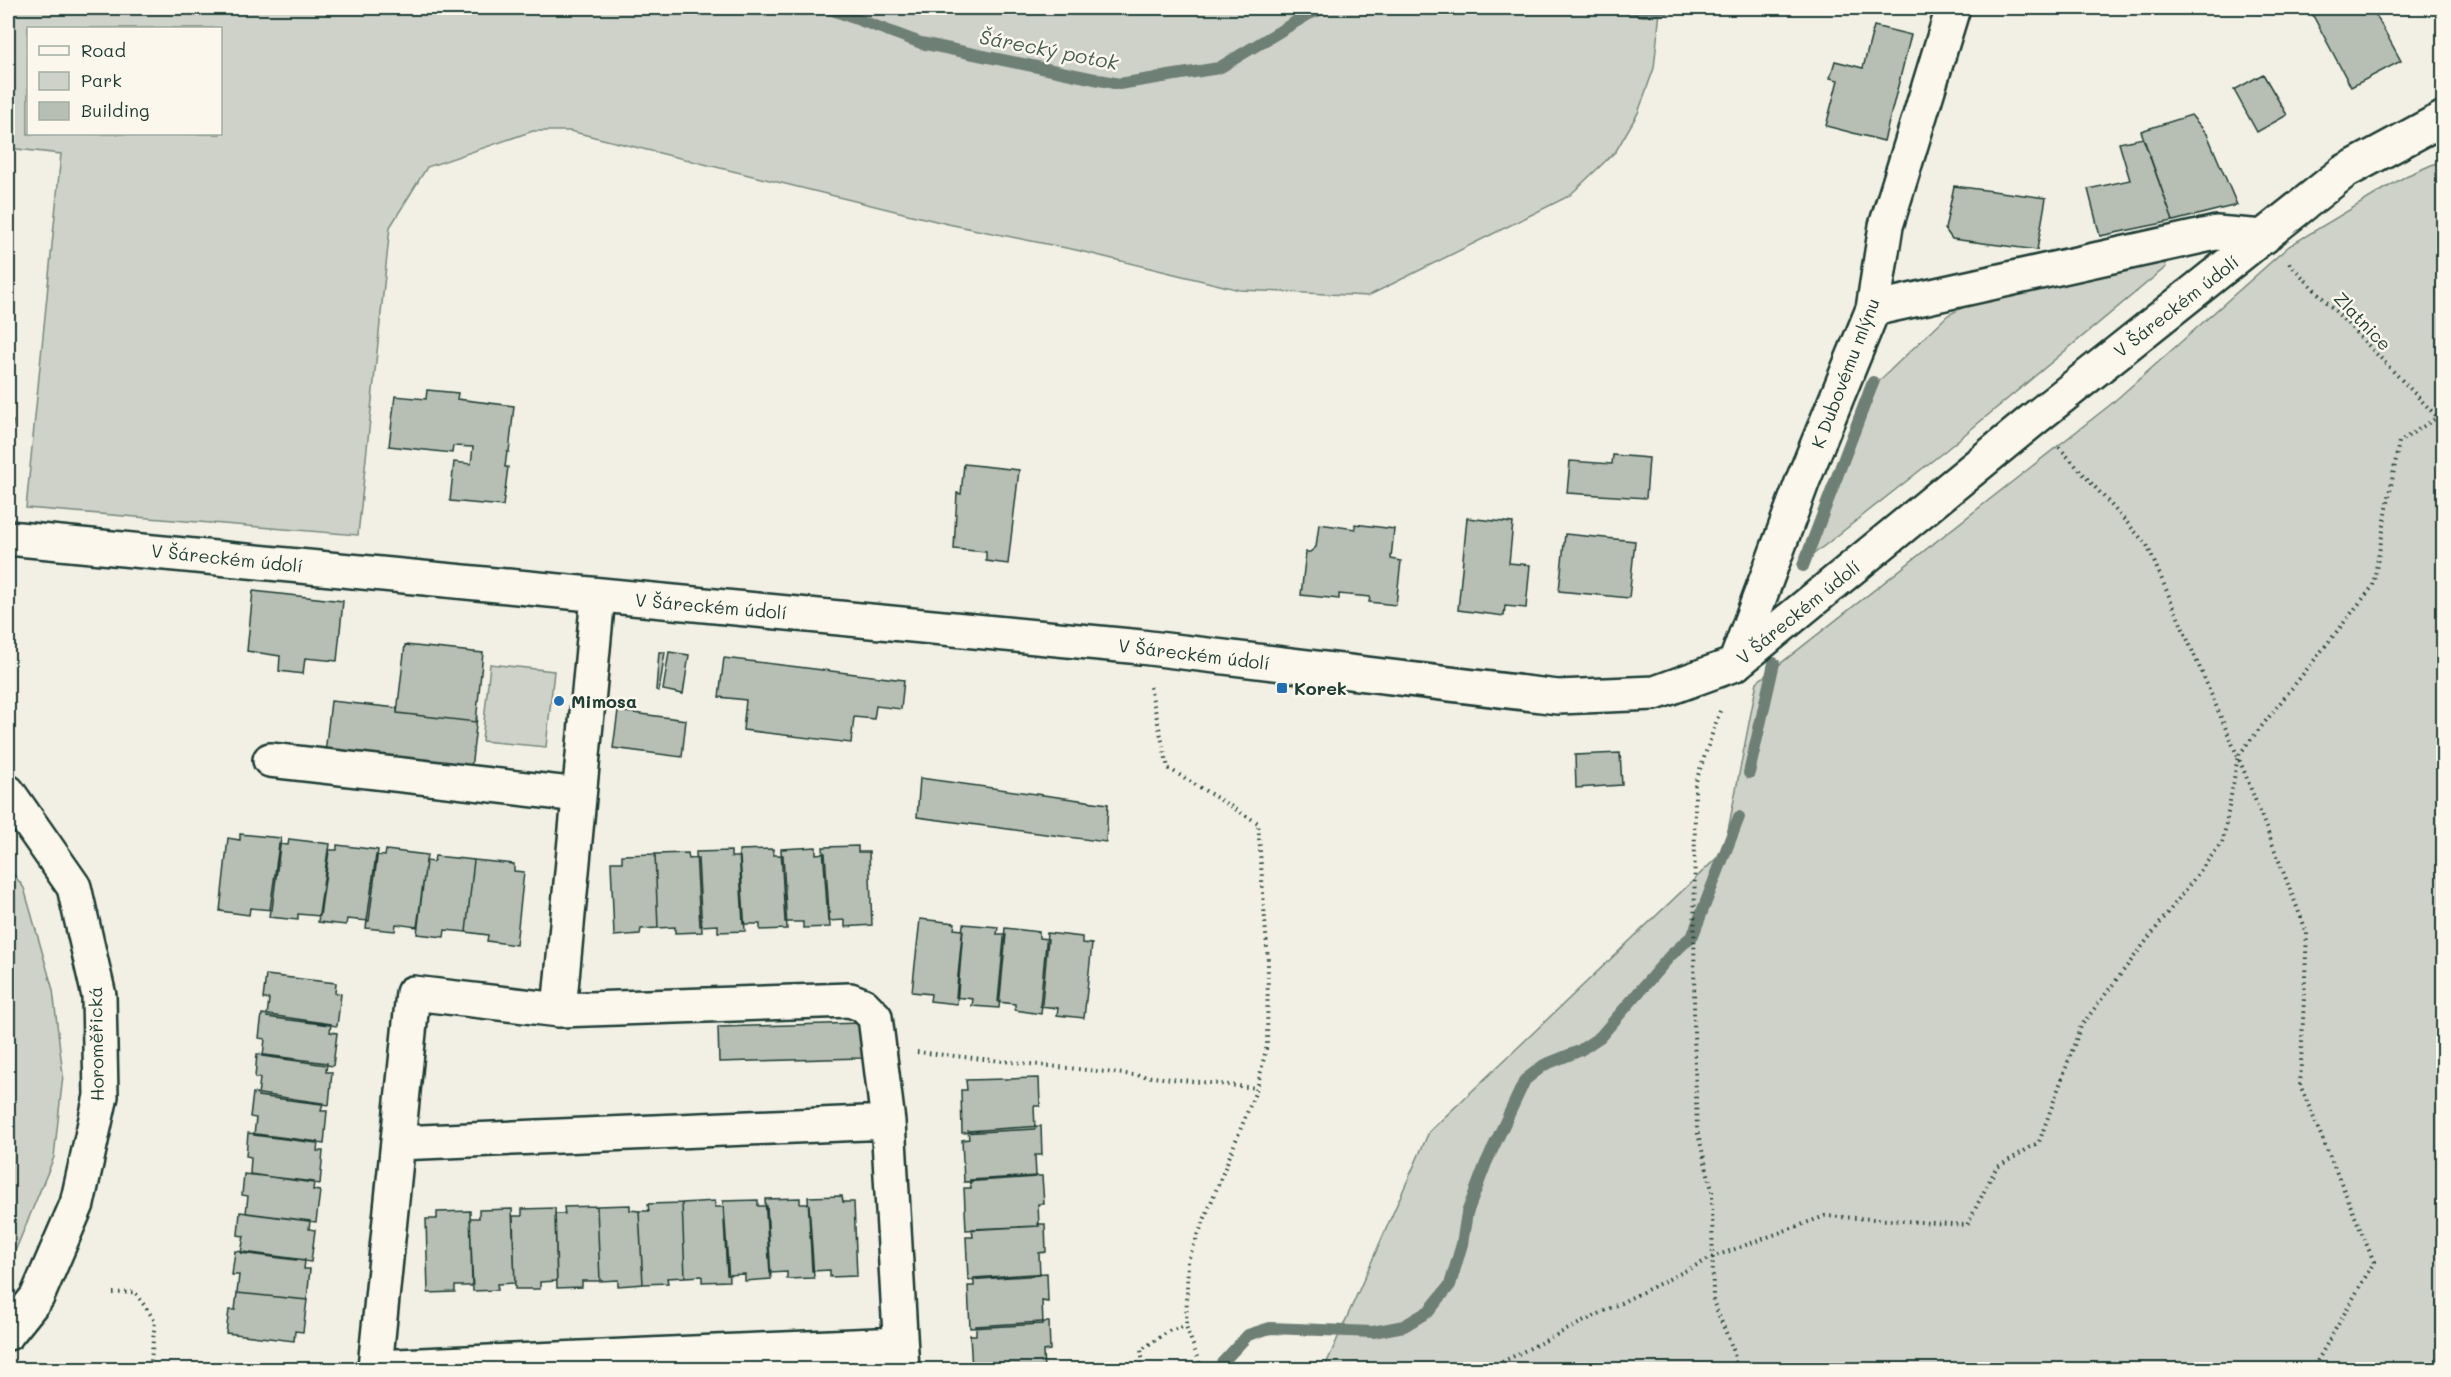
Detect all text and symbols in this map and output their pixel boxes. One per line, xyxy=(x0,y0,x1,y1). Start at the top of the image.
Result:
water label: Šárecký potok xyxy=(977,23,1121,75)
legend xyxy=(27,27,222,135)
text: Road xyxy=(81,38,126,62)
text: Park xyxy=(81,68,122,92)
text: Building xyxy=(81,98,149,122)
street label: V Šáreckém údolí xyxy=(2109,250,2243,362)
street label: Zlatnice xyxy=(2329,286,2397,356)
street label: K Dubovému mlýnu xyxy=(1805,294,1885,452)
street label: V Šáreckém údolí xyxy=(150,538,304,578)
street label: V Šáreckém údolí xyxy=(1731,555,1865,669)
street label: V Šáreckém údolí xyxy=(634,587,788,625)
street label: V Šáreckém údolí xyxy=(1117,633,1271,675)
place label: Korek xyxy=(1294,676,1347,700)
marker: Korek xyxy=(1275,681,1289,695)
place label: Mimosa xyxy=(571,689,637,713)
marker: Mimosa xyxy=(552,694,566,708)
street label: Horoměřická xyxy=(83,986,109,1102)

